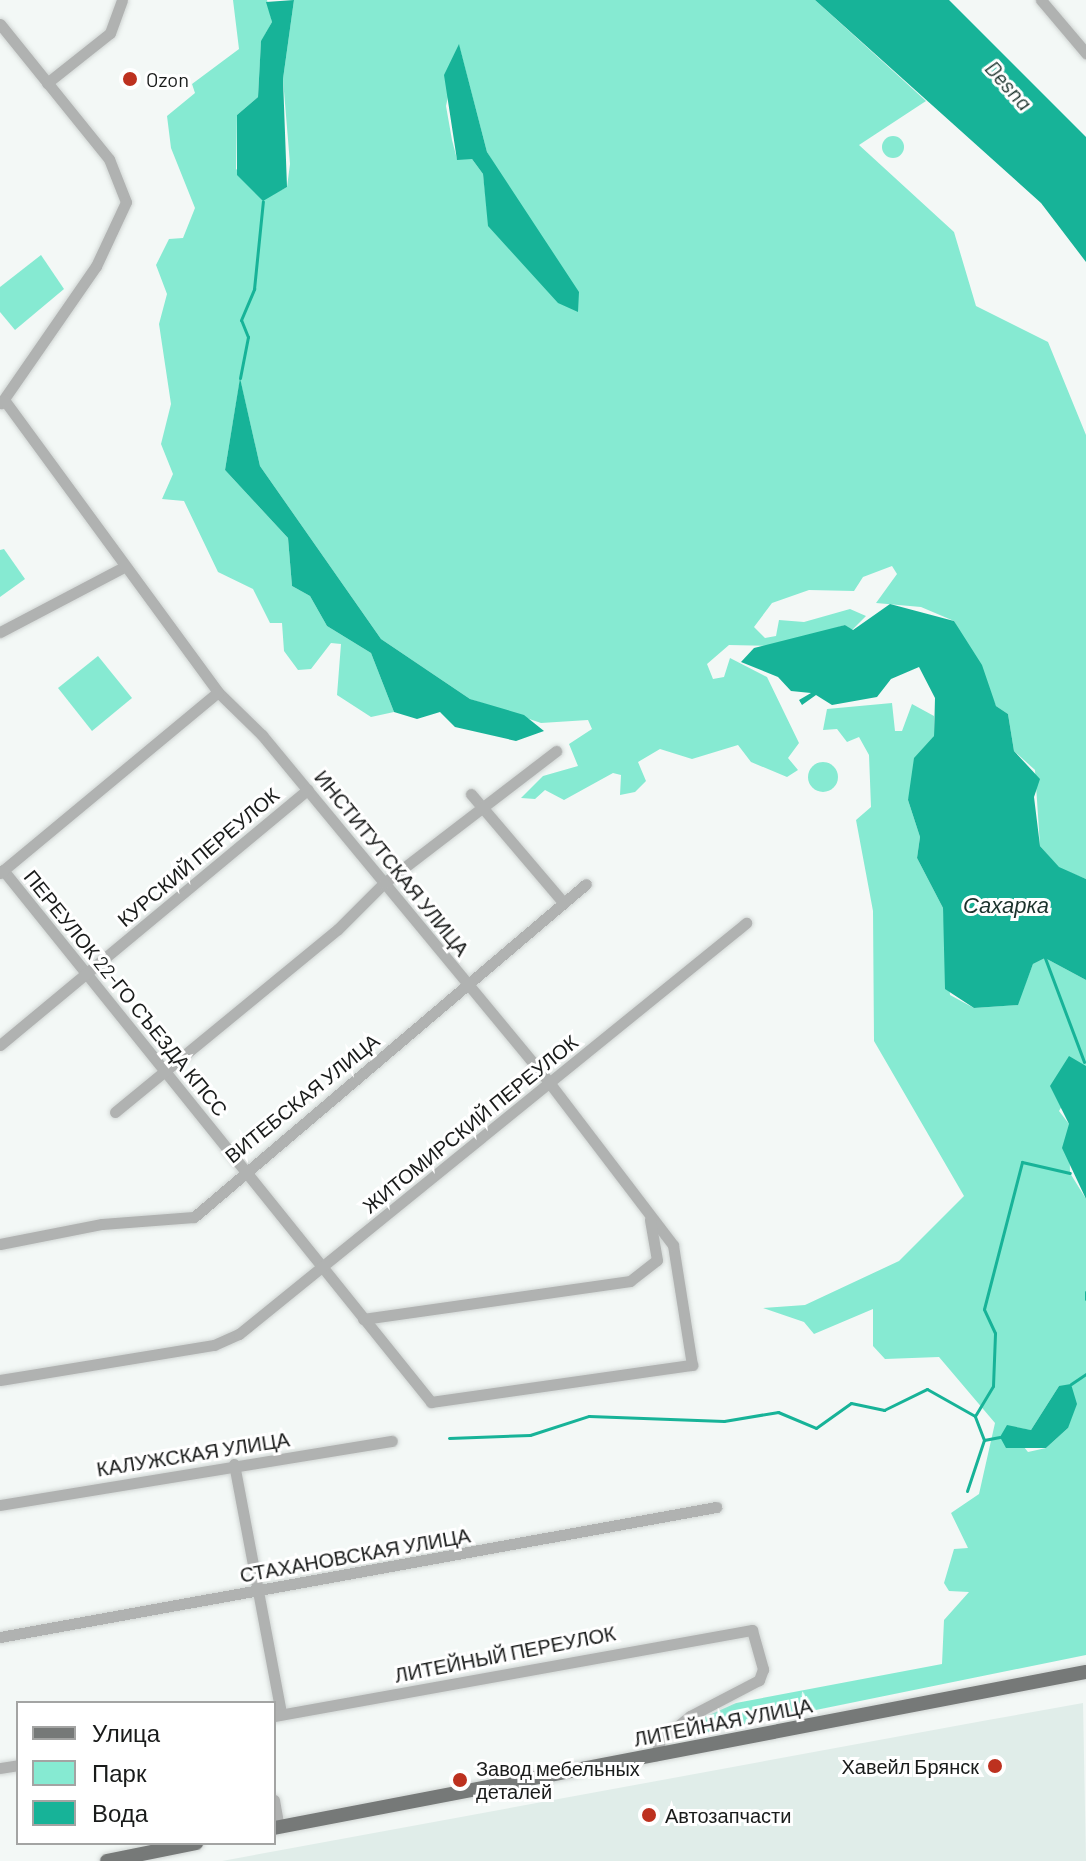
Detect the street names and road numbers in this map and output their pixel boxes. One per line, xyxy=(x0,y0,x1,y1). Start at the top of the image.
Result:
street label: ИНСТИТУТСКАЯ УЛИЦА xyxy=(310,765,474,961)
street label: КУРСКИЙ ПЕРЕУЛОК xyxy=(112,782,284,932)
street label: ПЕРЕУЛОК 22-ГО СЪЕЗДА КПСС xyxy=(19,865,233,1121)
street label: ВИТЕБСКАЯ УЛИЦА xyxy=(220,1028,384,1168)
street label: ЖИТОМИРСКИЙ ПЕРЕУЛОК xyxy=(358,1030,582,1218)
street label: КАЛУЖСКАЯ УЛИЦА xyxy=(95,1427,291,1481)
street label: СТАХАНОВСКАЯ УЛИЦА xyxy=(238,1523,472,1587)
street label: ЛИТЕЙНЫЙ ПЕРЕУЛОК xyxy=(392,1621,618,1687)
street label: ЛИТЕЙНАЯ УЛИЦА xyxy=(632,1693,814,1751)

